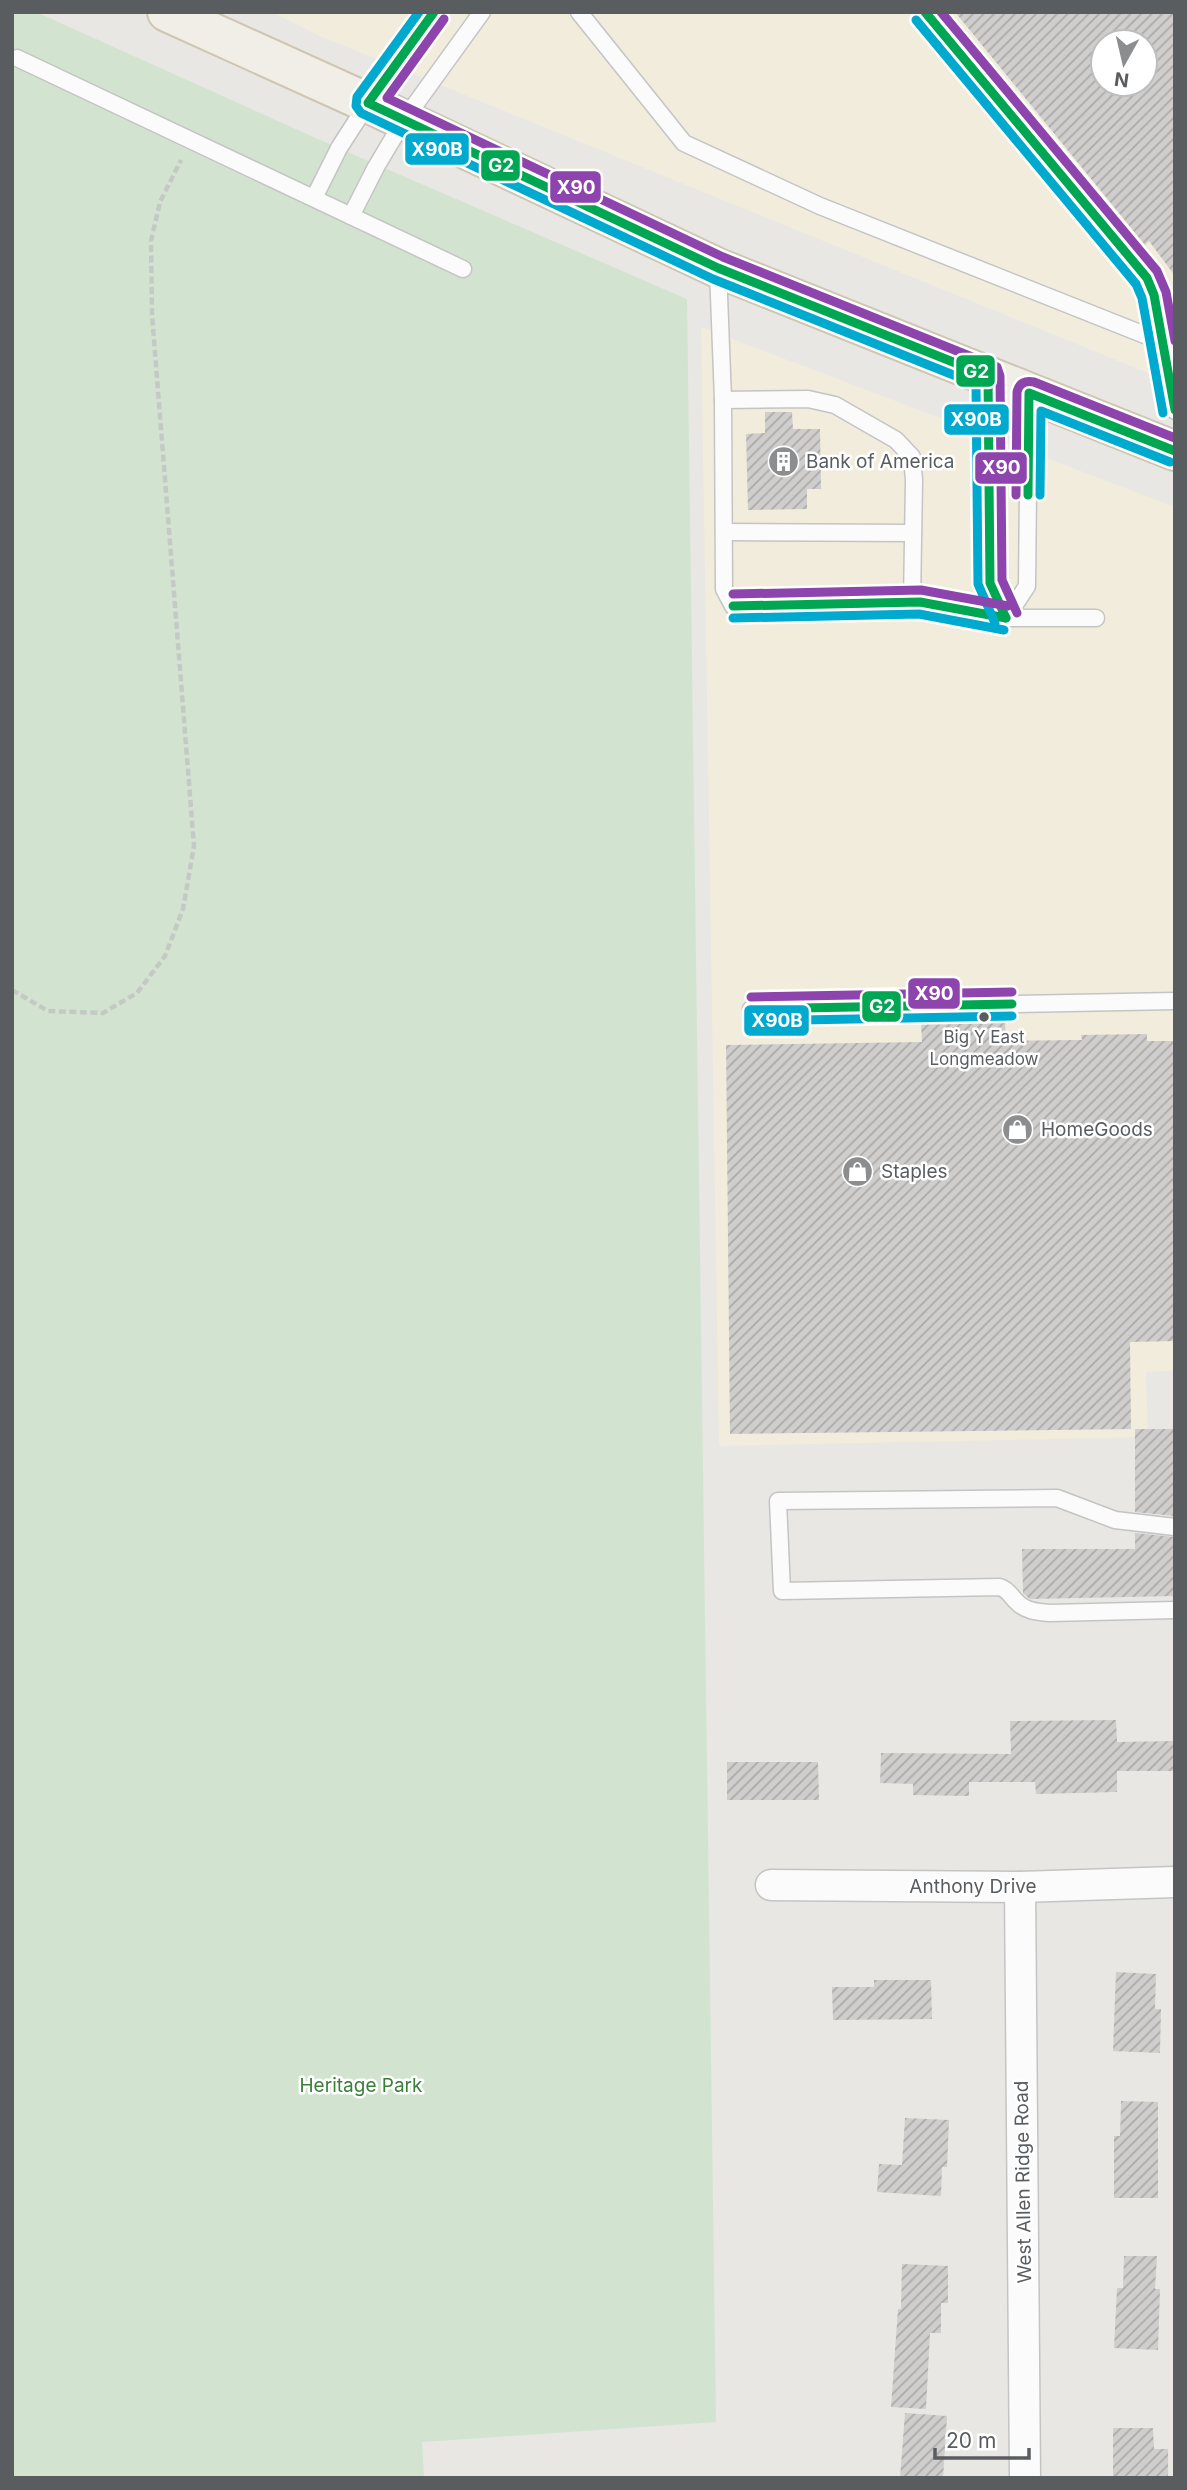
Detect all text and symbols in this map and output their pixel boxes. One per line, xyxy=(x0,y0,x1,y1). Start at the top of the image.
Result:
north arrow xyxy=(1089,28,1159,98)
text: N xyxy=(1113,67,1130,92)
line badge: X90B xyxy=(404,132,470,166)
text: X90B xyxy=(411,138,463,161)
line badge: G2 xyxy=(480,149,521,182)
text: G2 xyxy=(488,154,514,177)
line badge: X90 xyxy=(549,170,602,204)
text: X90 xyxy=(556,176,596,199)
line badge: G2 xyxy=(955,354,996,388)
text: G2 xyxy=(963,360,989,383)
line badge: X90B xyxy=(943,403,1010,436)
text: X90B xyxy=(950,408,1002,431)
building icon: Bank of America xyxy=(766,444,800,478)
place label: Bank of America xyxy=(806,450,954,473)
line badge: X90 xyxy=(974,451,1028,485)
text: X90 xyxy=(981,456,1021,479)
line badge: X90 xyxy=(907,977,961,1010)
text: X90 xyxy=(914,982,954,1005)
line badge: G2 xyxy=(861,990,902,1023)
text: G2 xyxy=(869,995,895,1018)
line badge: X90B xyxy=(743,1004,810,1037)
text: X90B xyxy=(751,1009,803,1032)
marker: Big Y East Longmeadow xyxy=(977,1010,991,1024)
place label: Big Y East Longmeadow xyxy=(930,1027,1039,1069)
shop icon: HomeGoods xyxy=(1001,1112,1035,1146)
place label: HomeGoods xyxy=(1041,1118,1153,1141)
shop icon: Staples xyxy=(841,1154,875,1188)
place label: Staples xyxy=(881,1160,948,1183)
street label: Anthony Drive xyxy=(909,1875,1037,1898)
park label: Heritage Park xyxy=(300,2074,423,2097)
street label: West Allen Ridge Road xyxy=(1010,2080,1036,2284)
scale bar xyxy=(935,2416,1030,2460)
text: 20 m xyxy=(946,2428,996,2453)

